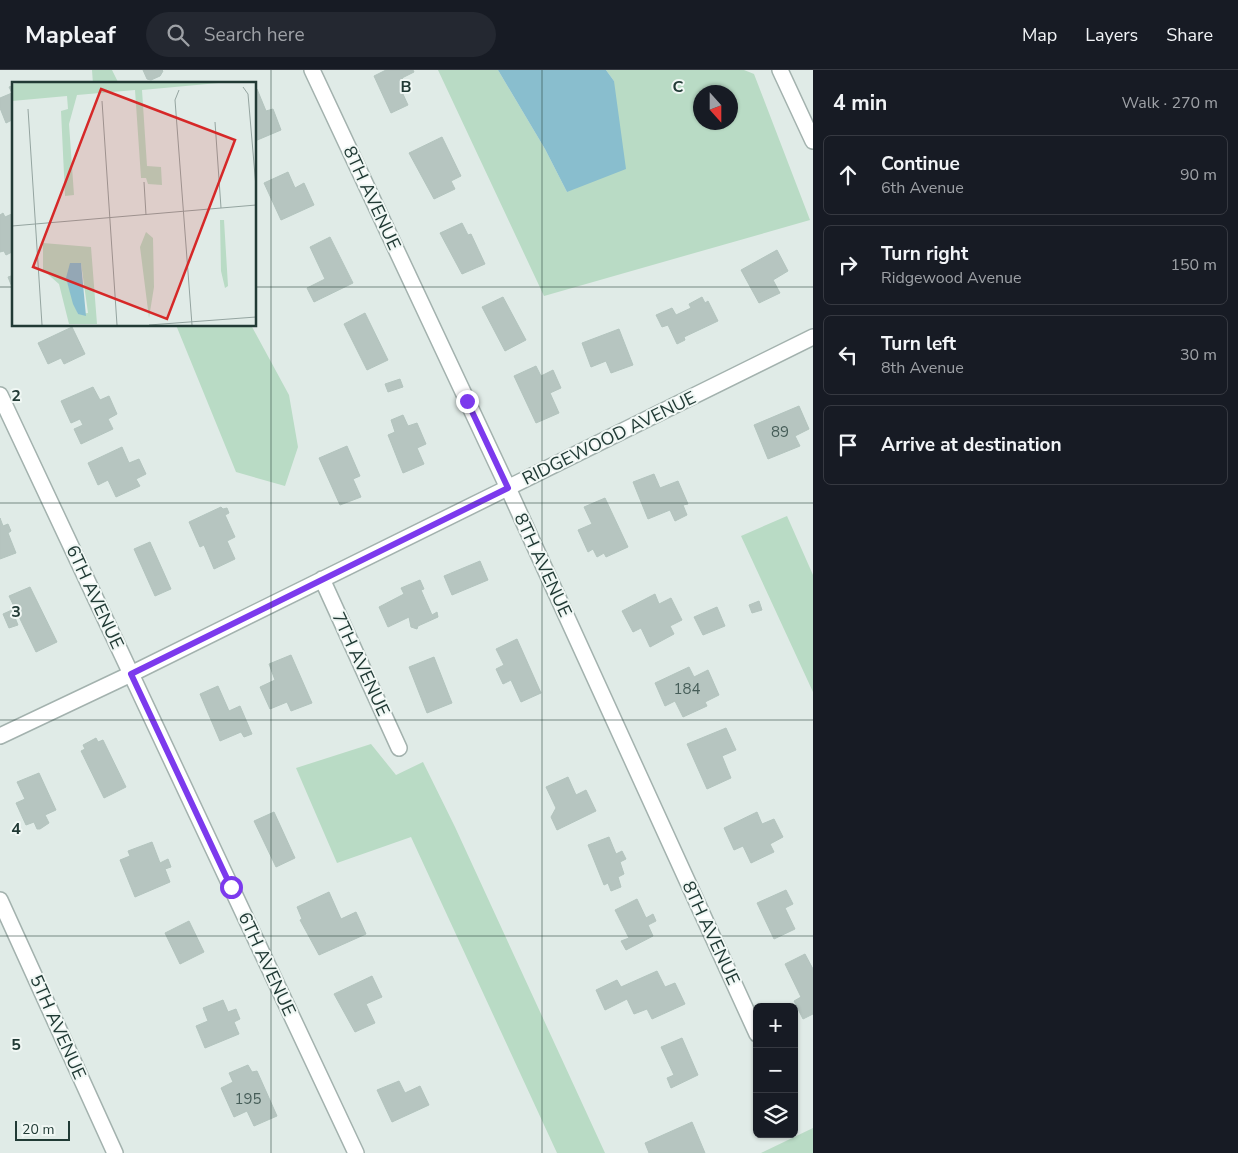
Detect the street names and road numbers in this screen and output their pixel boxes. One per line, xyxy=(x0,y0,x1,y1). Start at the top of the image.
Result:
street label: 8TH AVENUE xyxy=(337,142,407,254)
street label: RIDGEWOOD AVENUE xyxy=(518,385,700,491)
street label: 8TH AVENUE xyxy=(508,509,578,621)
street label: 6TH AVENUE xyxy=(60,541,130,653)
street label: 7TH AVENUE xyxy=(326,608,396,720)
street label: 8TH AVENUE xyxy=(676,877,746,989)
street label: 6TH AVENUE xyxy=(232,908,302,1020)
street label: 5TH AVENUE xyxy=(24,971,92,1083)

